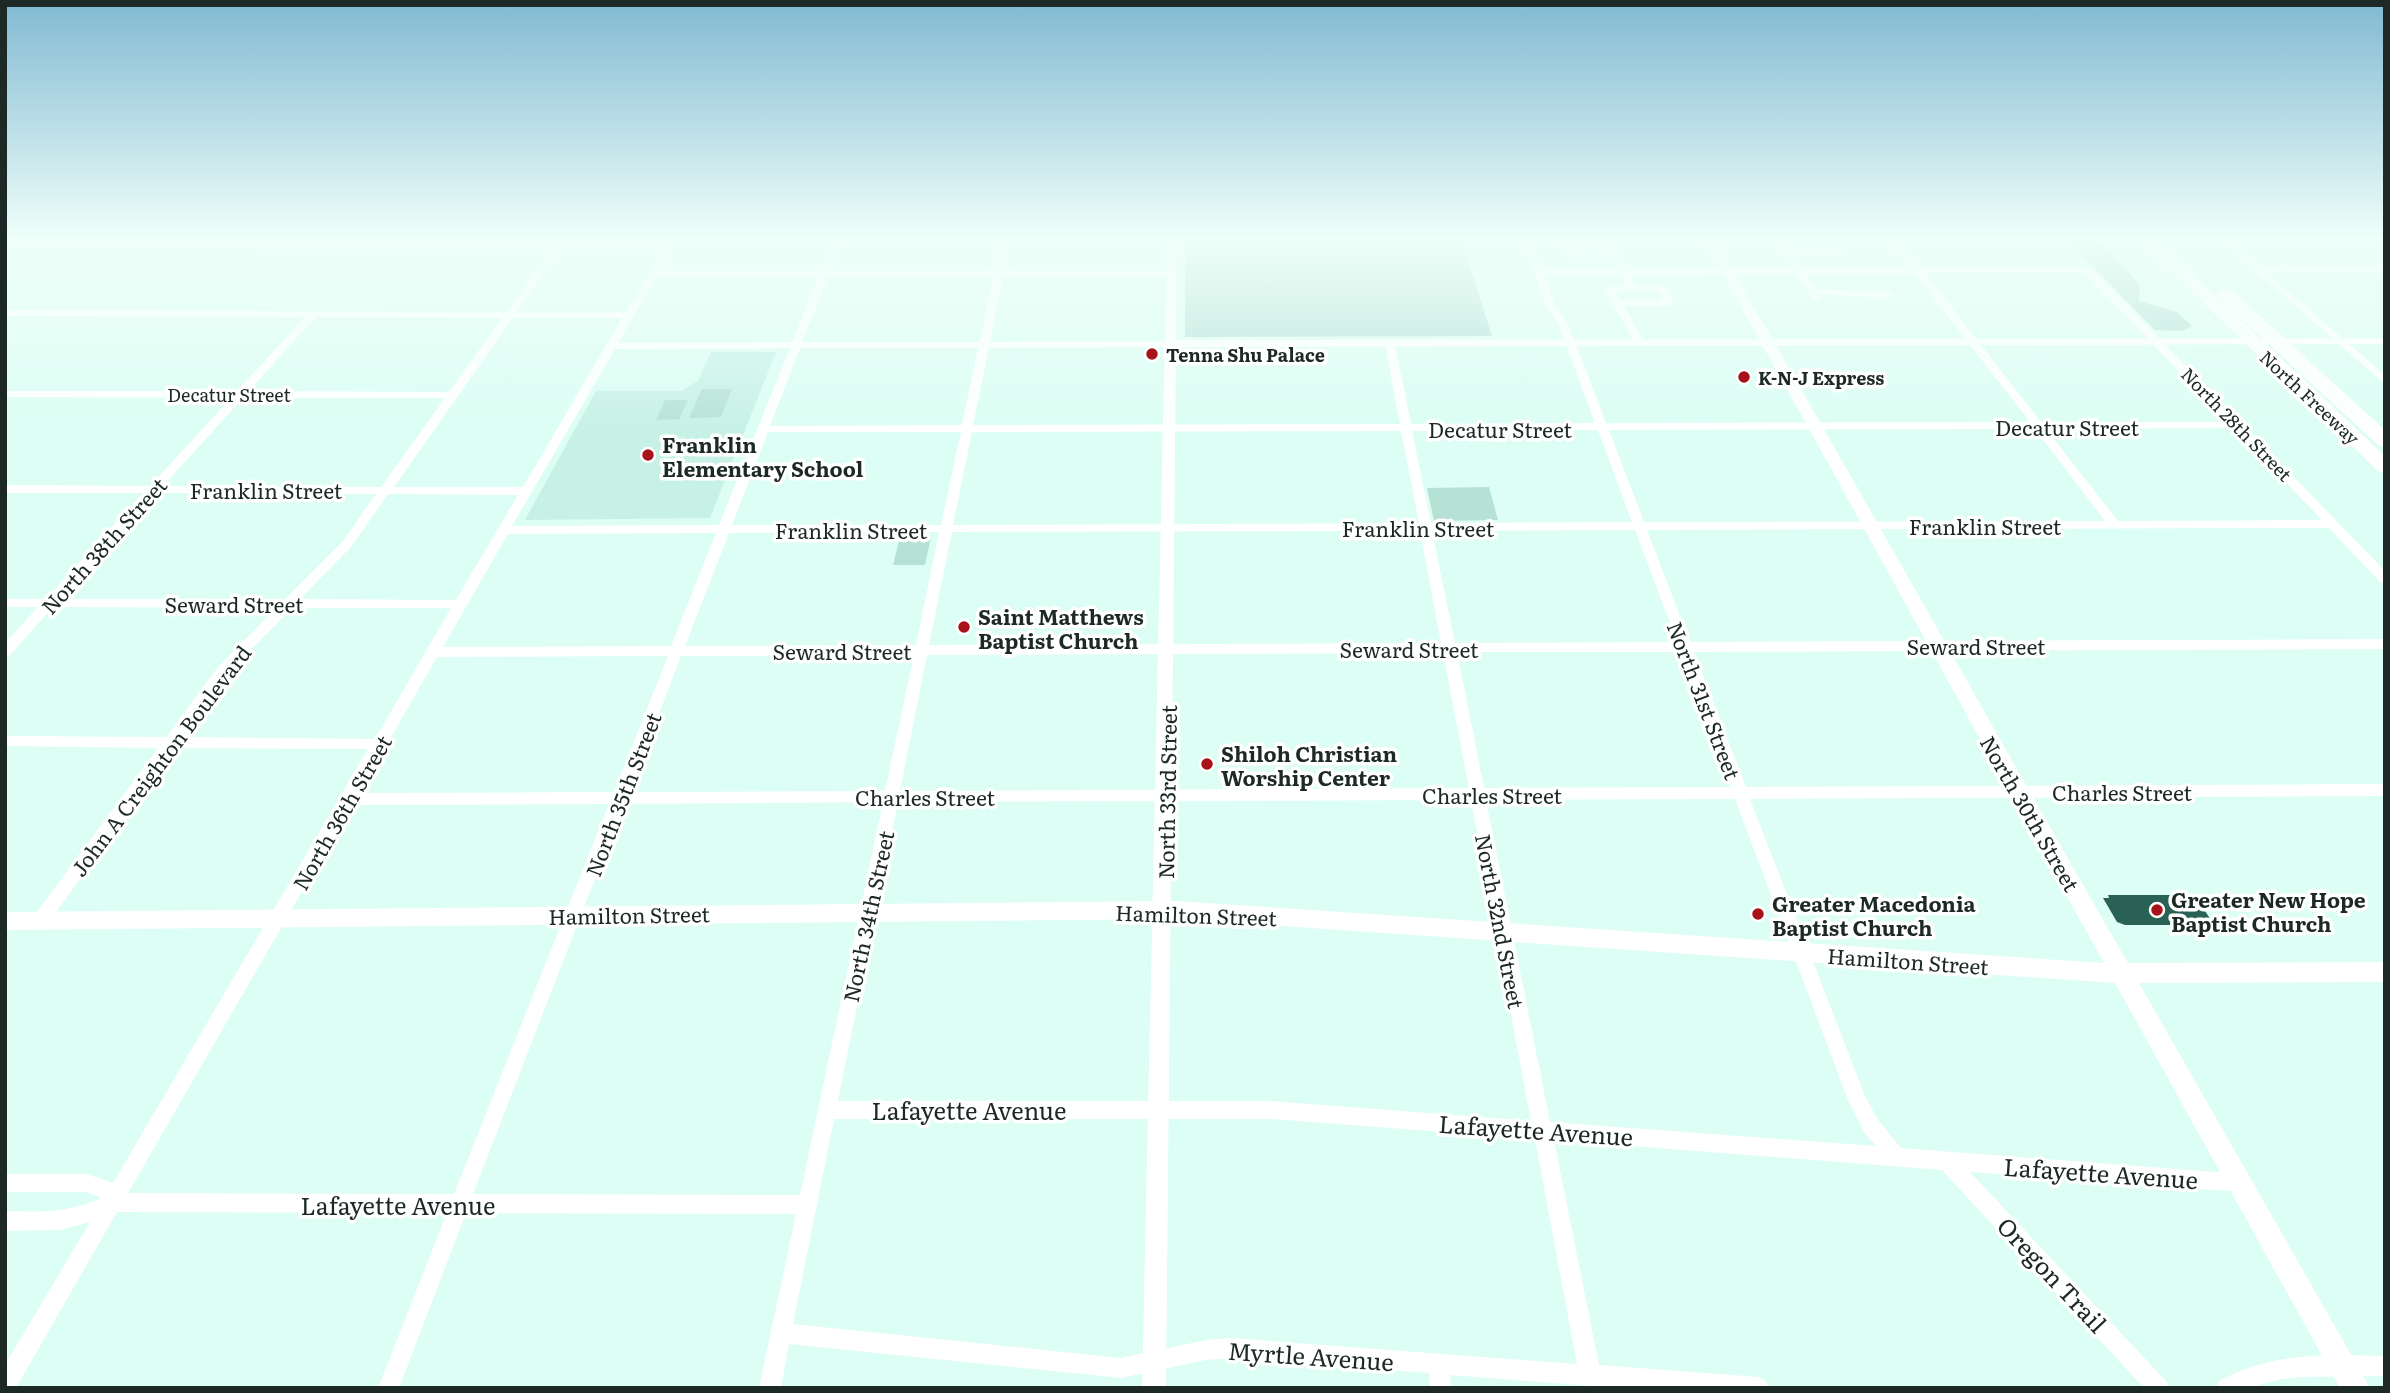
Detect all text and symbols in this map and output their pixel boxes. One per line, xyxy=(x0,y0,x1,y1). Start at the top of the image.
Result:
place label: Tenna Shu Palace xyxy=(1166,341,1325,368)
street label: North Freeway xyxy=(2254,344,2366,451)
marker: Tenna Shu Palace xyxy=(1144,346,1160,362)
street label: North 28th Street xyxy=(2175,361,2299,488)
place label: K-N-J Express xyxy=(1758,364,1884,391)
marker: K-N-J Express xyxy=(1736,369,1752,385)
street label: Decatur Street xyxy=(167,381,291,408)
street label: Decatur Street xyxy=(1995,411,2139,442)
street label: Decatur Street xyxy=(1428,413,1572,444)
place label: Franklin Elementary School xyxy=(662,428,864,483)
marker: Franklin Elementary School xyxy=(640,447,656,463)
street label: North 38th Street xyxy=(33,469,173,620)
street label: Franklin Street xyxy=(190,474,343,505)
street label: Franklin Street xyxy=(1909,510,2062,541)
street label: Franklin Street xyxy=(1342,512,1495,543)
street label: Franklin Street xyxy=(775,514,928,545)
street label: Seward Street xyxy=(164,588,304,619)
place label: Saint Matthews Baptist Church xyxy=(978,600,1144,655)
street label: North 31st Street xyxy=(1661,616,1750,784)
marker: Saint Matthews Baptist Church xyxy=(956,619,972,635)
street label: Seward Street xyxy=(1906,630,2046,661)
street label: Seward Street xyxy=(1339,633,1479,664)
street label: Seward Street xyxy=(772,635,912,666)
street label: John A Creighton Boulevard xyxy=(63,638,257,882)
street label: North 33rd Street xyxy=(1149,704,1183,879)
street label: North 35th Street xyxy=(576,707,668,881)
street label: North 36th Street xyxy=(284,728,398,895)
street label: North 30th Street xyxy=(1974,729,2089,897)
place label: Shiloh Christian Worship Center xyxy=(1221,737,1397,792)
marker: Shiloh Christian Worship Center xyxy=(1199,756,1215,772)
street label: Charles Street xyxy=(2052,776,2193,807)
street label: Charles Street xyxy=(1422,779,1563,810)
street label: Charles Street xyxy=(855,781,996,812)
street label: North 34th Street xyxy=(834,827,900,1005)
street label: North 32nd Street xyxy=(1469,831,1533,1012)
place label: Greater New Hope Baptist Church xyxy=(2171,883,2366,938)
place label: Greater Macedonia Baptist Church xyxy=(1772,887,1977,942)
street label: Hamilton Street xyxy=(1115,896,1278,932)
street label: Hamilton Street xyxy=(548,897,711,931)
marker: Greater New Hope Baptist Church xyxy=(2149,902,2165,918)
marker: Greater Macedonia Baptist Church xyxy=(1750,906,1766,922)
street label: Hamilton Street xyxy=(1826,939,1990,981)
street label: Lafayette Avenue xyxy=(872,1092,1067,1127)
street label: Lafayette Avenue xyxy=(1438,1105,1634,1153)
street label: Lafayette Avenue xyxy=(2003,1148,2199,1196)
street label: Lafayette Avenue xyxy=(301,1187,496,1222)
street label: Oregon Trail xyxy=(1990,1208,2116,1340)
street label: Myrtle Avenue xyxy=(1227,1332,1395,1378)

